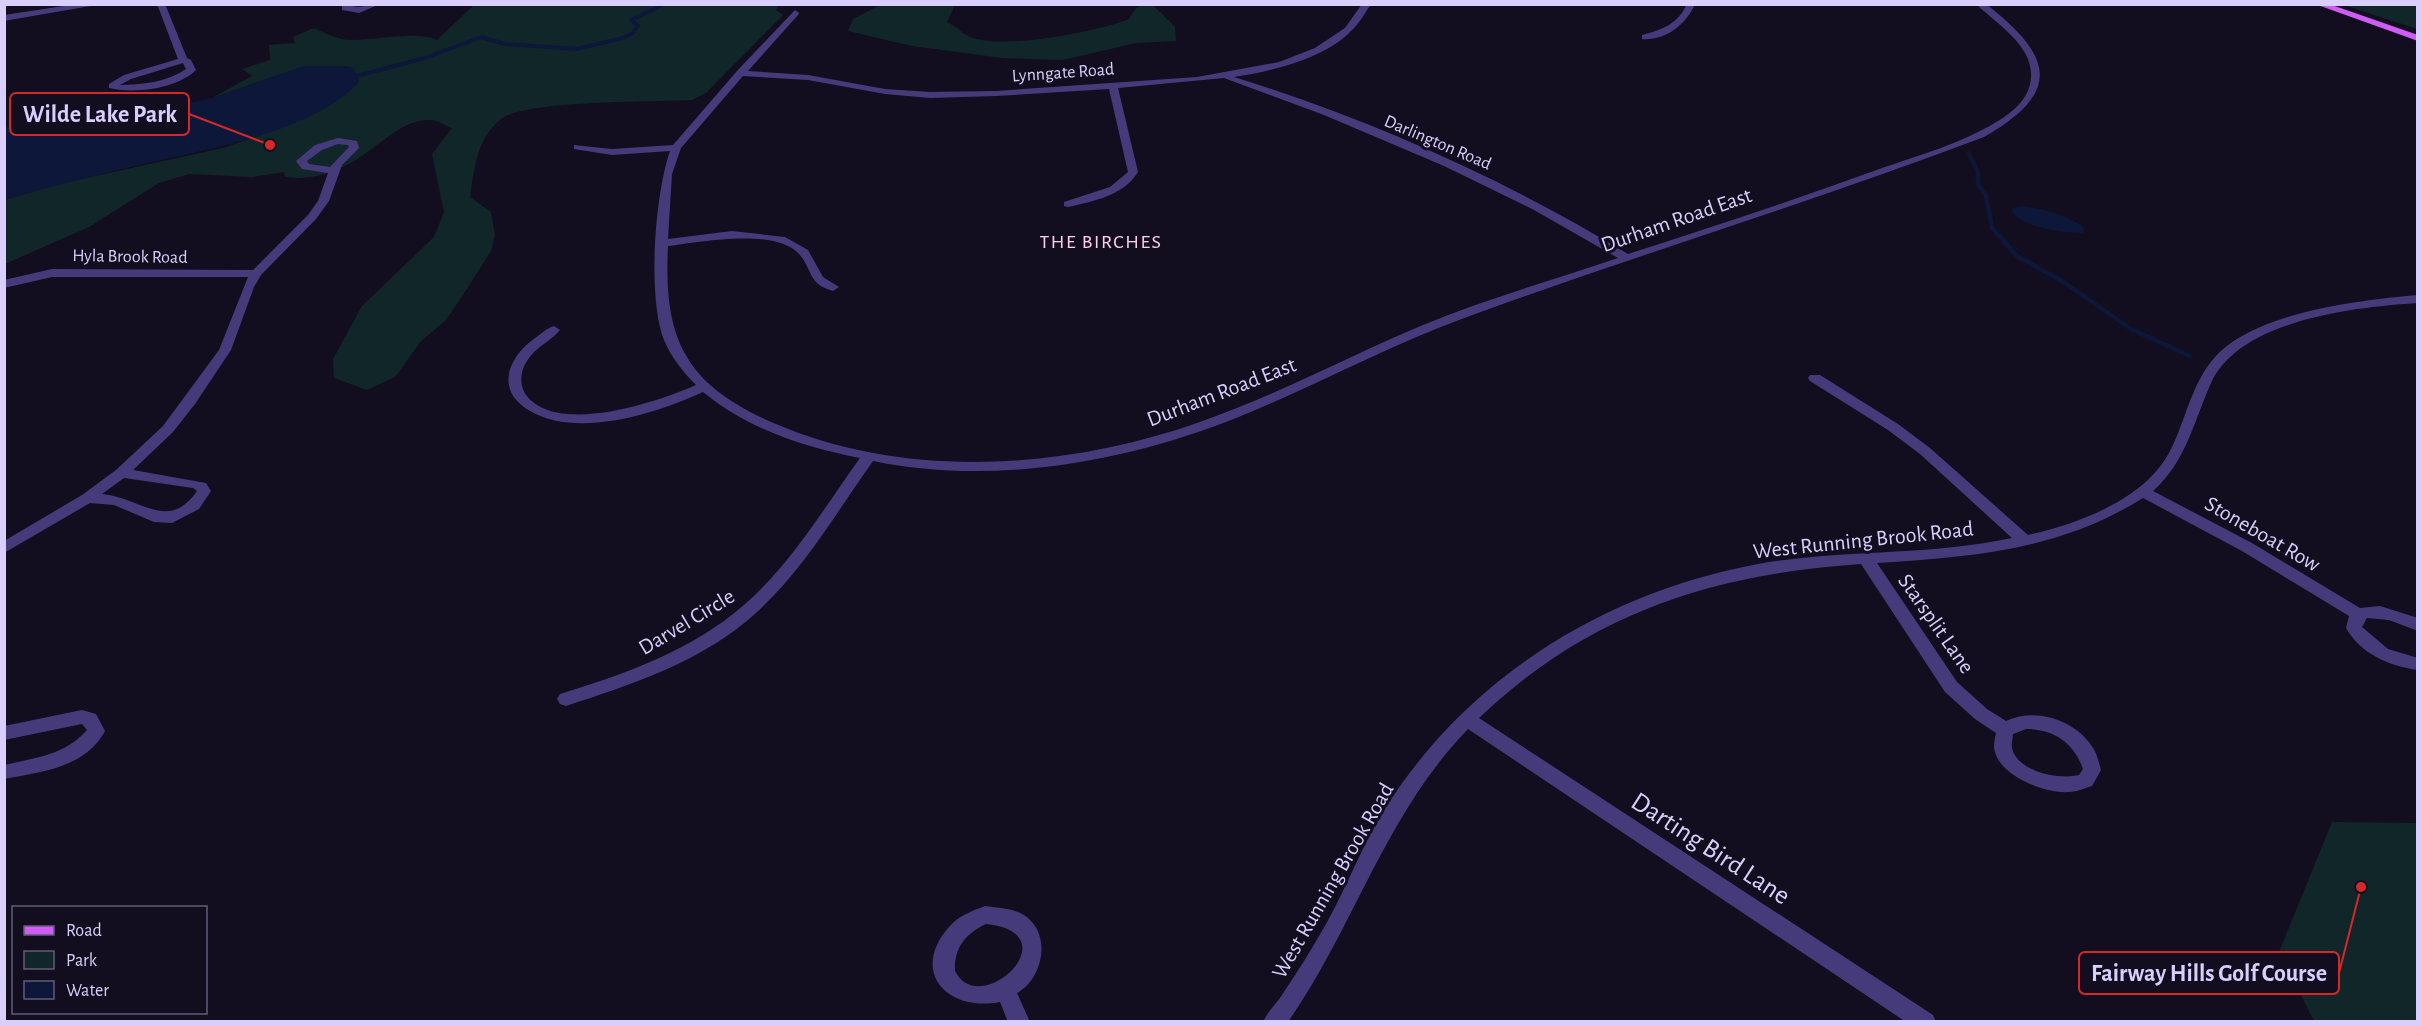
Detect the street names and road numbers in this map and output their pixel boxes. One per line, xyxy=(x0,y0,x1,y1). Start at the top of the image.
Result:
street label: Lynngate Road xyxy=(1011,60,1115,86)
street label: Darlington Road xyxy=(1381,112,1494,174)
street label: Durham Road East xyxy=(1598,184,1755,256)
street label: Hyla Brook Road xyxy=(72,247,188,267)
street label: Durham Road East xyxy=(1144,353,1299,430)
street label: Stoneboat Row xyxy=(2201,492,2324,576)
street label: West Running Brook Road xyxy=(1752,517,1974,563)
street label: Starsplit Lane xyxy=(1894,570,1978,677)
street label: Darvel Circle xyxy=(635,585,738,659)
street label: West Running Brook Road xyxy=(1268,779,1398,982)
street label: Darting Bird Lane xyxy=(1627,787,1795,910)

